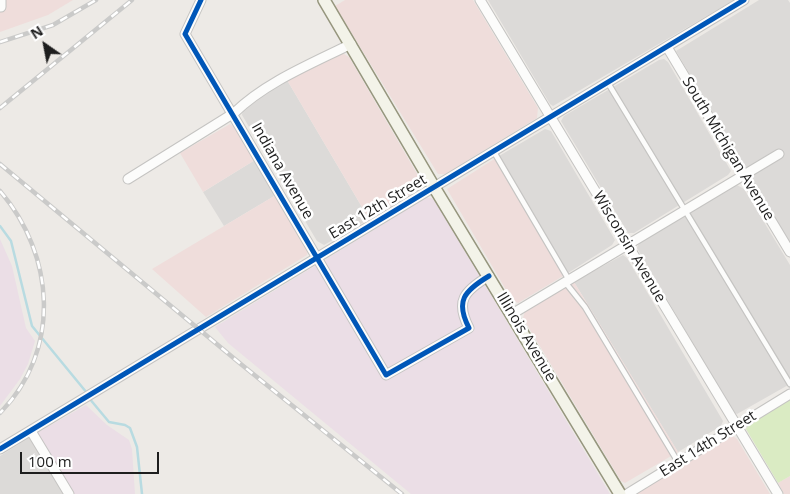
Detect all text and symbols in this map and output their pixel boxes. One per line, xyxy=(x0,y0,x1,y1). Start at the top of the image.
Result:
north arrow xyxy=(20,20,70,70)
text: N xyxy=(27,21,47,43)
street label: South Michigan Avenue xyxy=(678,74,778,224)
street label: Indiana Avenue xyxy=(247,120,317,222)
street label: East 12th Street xyxy=(326,171,430,243)
street label: Wisconsin Avenue xyxy=(589,188,669,306)
street label: Illinois Avenue xyxy=(492,289,560,385)
street label: East 14th Street xyxy=(656,407,760,481)
scale bar xyxy=(22,442,161,474)
text: 100 m xyxy=(28,451,72,471)

